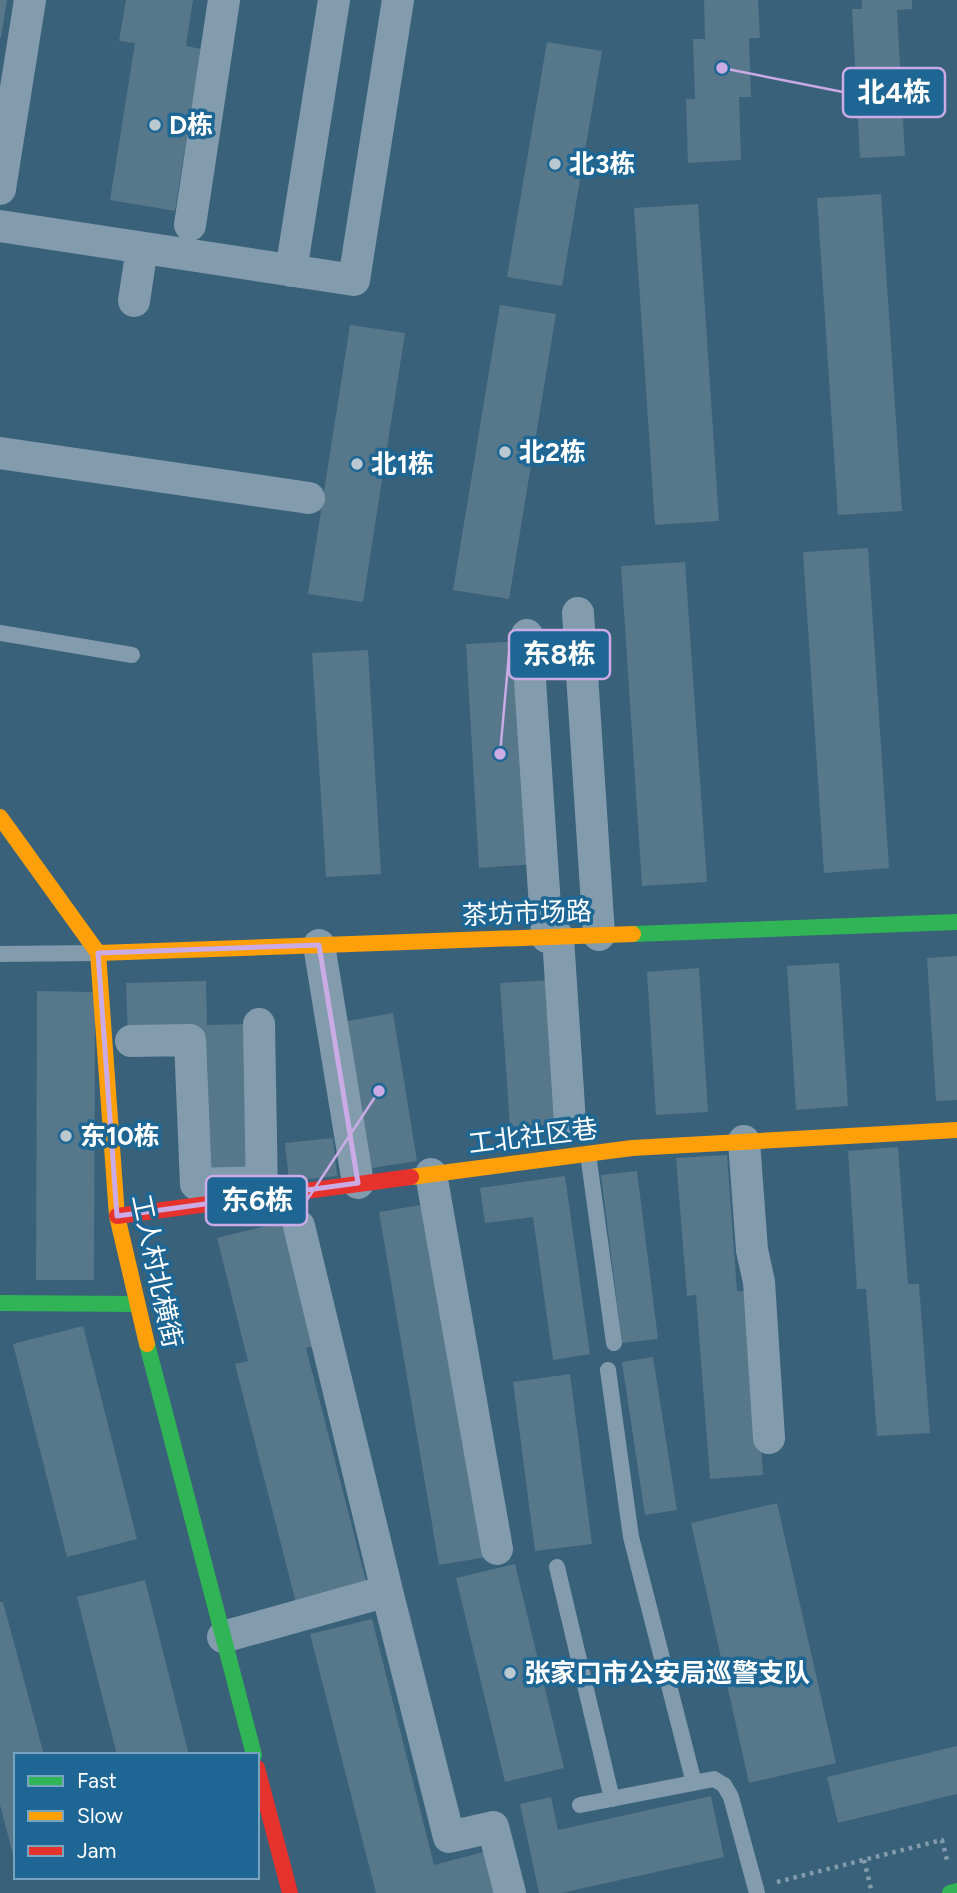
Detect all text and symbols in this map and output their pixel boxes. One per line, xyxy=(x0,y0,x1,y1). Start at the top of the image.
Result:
callout: 北4栋 xyxy=(843,68,945,117)
text: 北4栋 xyxy=(857,75,931,109)
place label: D栋 xyxy=(169,109,213,141)
marker: D栋 xyxy=(147,117,163,133)
place label: 北3栋 xyxy=(569,148,635,180)
marker: 北3栋 xyxy=(547,156,563,172)
place label: 北2栋 xyxy=(519,436,586,468)
marker: 北2栋 xyxy=(497,444,513,460)
place label: 北1栋 xyxy=(371,448,434,480)
marker: 北1栋 xyxy=(349,456,365,472)
callout: 东8栋 xyxy=(509,630,610,679)
text: 东8栋 xyxy=(522,637,596,671)
street label: 茶坊市场路 xyxy=(461,895,593,931)
street label: 工北社区巷 xyxy=(467,1112,599,1160)
place label: 东10栋 xyxy=(80,1120,160,1152)
marker: 东10栋 xyxy=(58,1128,74,1144)
callout: 东6栋 xyxy=(206,1176,307,1225)
text: 东6栋 xyxy=(221,1183,293,1217)
street label: 工人村北横街 xyxy=(125,1191,189,1351)
place label: 张家口市公安局巡警支队 xyxy=(524,1657,810,1689)
marker: 张家口市公安局巡警支队 xyxy=(502,1665,518,1681)
legend xyxy=(14,1753,259,1879)
text: Fast xyxy=(77,1768,117,1793)
text: Slow xyxy=(77,1803,123,1828)
text: Jam xyxy=(77,1838,116,1863)

